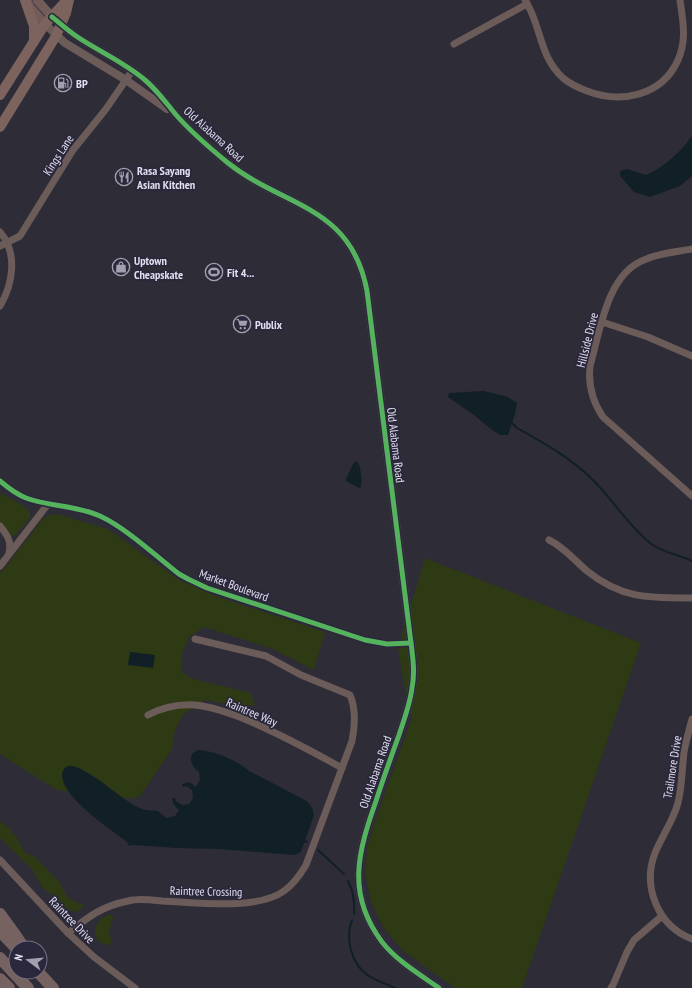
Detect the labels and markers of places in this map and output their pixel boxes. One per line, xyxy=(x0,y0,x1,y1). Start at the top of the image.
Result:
fuel station icon: BP xyxy=(53,73,73,93)
place label: BP xyxy=(76,76,88,91)
place label: Rasa Sayang Asian Kitchen xyxy=(136,163,195,192)
restaurant icon: Rasa Sayang Asian Kitchen xyxy=(114,167,134,187)
place label: Uptown Cheapskate xyxy=(134,253,183,282)
shop icon: Uptown Cheapskate xyxy=(111,257,131,277)
sports icon: Fit 4... xyxy=(204,262,224,282)
place label: Fit 4... xyxy=(227,265,255,280)
supermarket icon: Publix xyxy=(232,314,252,334)
place label: Publix xyxy=(255,317,283,332)

